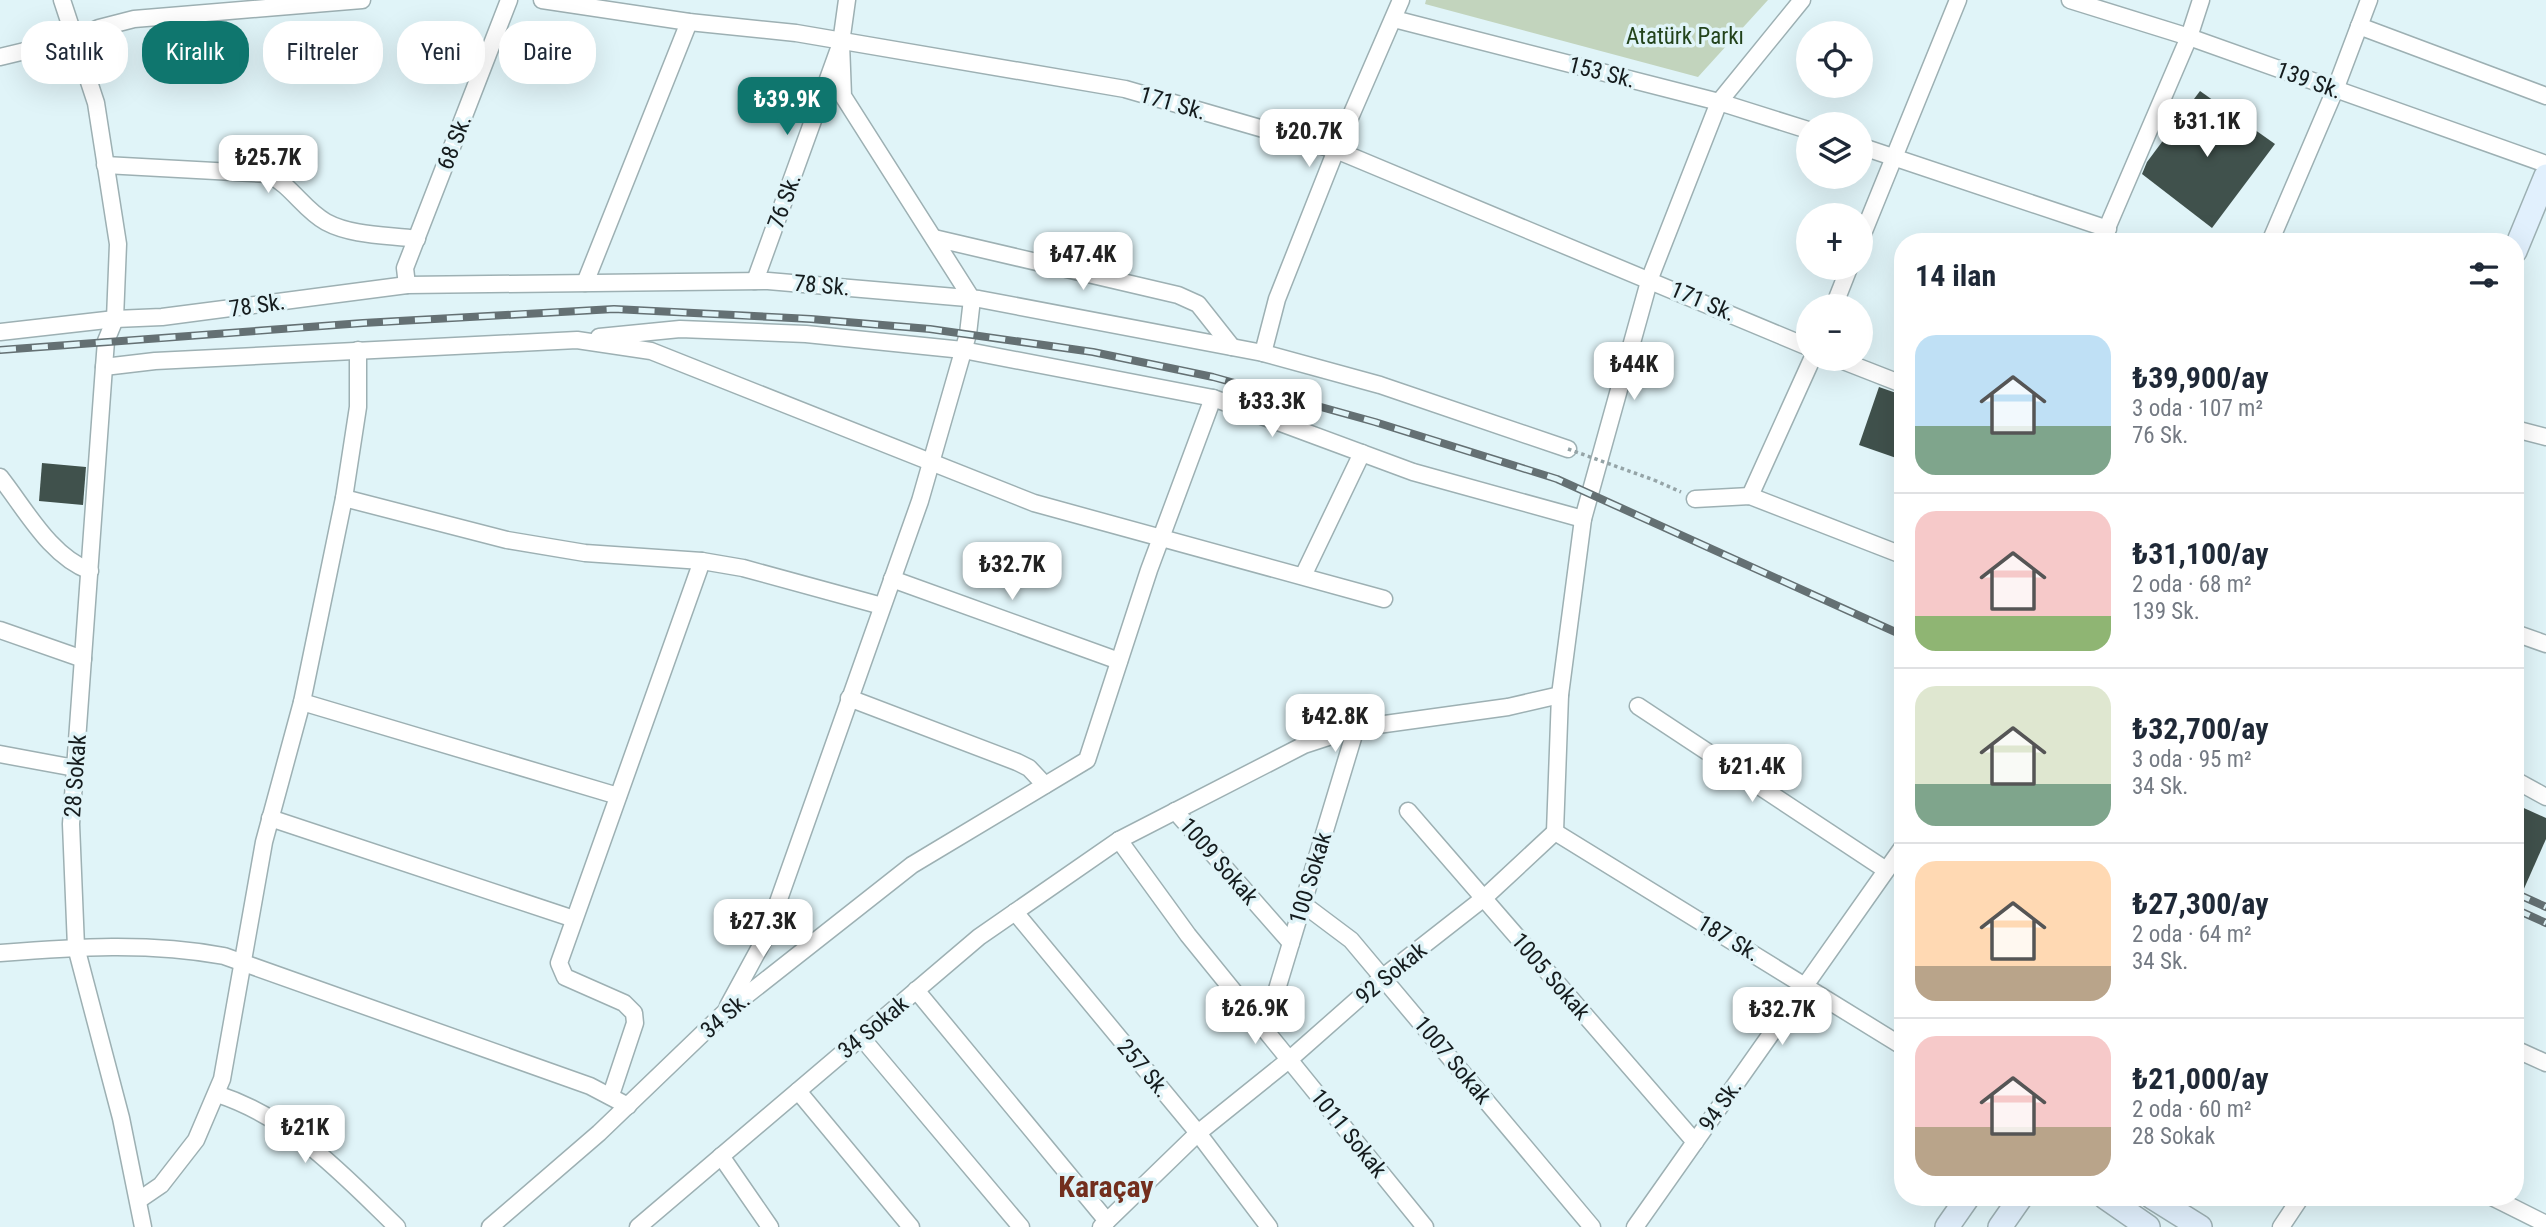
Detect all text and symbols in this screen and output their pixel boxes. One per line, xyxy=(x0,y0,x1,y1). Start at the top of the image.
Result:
chip: Satılık xyxy=(21,21,128,84)
chip: Kiralık xyxy=(142,21,249,84)
chip: Filtreler xyxy=(263,21,383,84)
chip: Yeni xyxy=(397,21,485,84)
chip: Daire xyxy=(499,21,596,84)
map controls xyxy=(1796,21,1873,371)
button: locate xyxy=(1796,21,1873,98)
park label: Atatürk Parkı xyxy=(1626,23,1744,50)
street label: 153 Sk. xyxy=(1566,51,1638,94)
street label: 139 Sk. xyxy=(2272,56,2345,105)
pin: ₺39.9K xyxy=(730,78,844,137)
street label: 171 Sk. xyxy=(1137,81,1209,126)
text: ₺39.9K xyxy=(754,86,820,113)
pin: ₺31.1K xyxy=(2150,100,2264,159)
text: ₺31.1K xyxy=(2174,108,2240,135)
pin: ₺20.7K xyxy=(1252,110,1366,169)
street label: 68 Sk. xyxy=(432,111,477,173)
button: layers xyxy=(1796,112,1873,189)
text: ₺20.7K xyxy=(1276,118,1342,145)
pin: ₺25.7K xyxy=(211,136,325,195)
text: ₺25.7K xyxy=(235,144,301,171)
street label: 76 Sk. xyxy=(762,170,807,232)
button: + xyxy=(1796,203,1873,280)
pin: ₺47.4K xyxy=(1026,232,1140,292)
text: ₺47.4K xyxy=(1050,241,1116,268)
icon: filters xyxy=(2465,256,2503,294)
text: 14 ilan xyxy=(1915,258,1996,293)
street label: 78 Sk. xyxy=(793,270,851,301)
street label: 171 Sk. xyxy=(1666,276,1739,327)
street label: 78 Sk. xyxy=(227,288,287,323)
button: − xyxy=(1796,294,1873,371)
pin: ₺44K xyxy=(1593,342,1675,402)
text: ₺44K xyxy=(1610,351,1658,378)
text: ₺39,900/ay xyxy=(2132,360,2269,395)
icon: home xyxy=(1971,363,2055,447)
pin: ₺33.3K xyxy=(1215,380,1329,439)
text: ₺33.3K xyxy=(1239,388,1305,415)
text: 3 oda · 107 m² xyxy=(2132,395,2263,422)
text: 76 Sk. xyxy=(2132,422,2188,449)
text: ₺31,100/ay xyxy=(2132,536,2269,571)
icon: home xyxy=(1971,539,2055,623)
pin: ₺32.7K xyxy=(955,542,1069,602)
text: ₺32.7K xyxy=(979,551,1045,578)
text: 2 oda · 68 m² xyxy=(2132,571,2252,598)
text: 139 Sk. xyxy=(2132,598,2200,625)
pin: ₺42.8K xyxy=(1278,694,1392,754)
text: ₺42.8K xyxy=(1302,703,1368,730)
text: ₺32,700/ay xyxy=(2132,711,2269,746)
icon: home xyxy=(1971,714,2055,798)
street label: 28 Sokak xyxy=(59,733,92,818)
pin: ₺21.4K xyxy=(1695,744,1809,804)
text: 3 oda · 95 m² xyxy=(2132,746,2252,773)
text: ₺21.4K xyxy=(1719,753,1785,780)
text: 34 Sk. xyxy=(2132,773,2188,800)
street label: 1009 Sokak xyxy=(1174,813,1264,911)
street label: 100 Sokak xyxy=(1284,828,1337,927)
text: ₺27,300/ay xyxy=(2132,886,2269,921)
icon: home xyxy=(1971,889,2055,973)
pin: ₺27.3K xyxy=(706,900,820,959)
text: ₺27.3K xyxy=(730,908,796,935)
street label: 187 Sk. xyxy=(1693,909,1765,967)
text: 2 oda · 64 m² xyxy=(2132,921,2252,948)
street label: 1005 Sokak xyxy=(1506,928,1596,1026)
street label: 92 Sokak xyxy=(1350,936,1433,1010)
text: 34 Sk. xyxy=(2132,948,2188,975)
pin: ₺26.9K xyxy=(1198,986,1312,1046)
street label: 34 Sk. xyxy=(695,987,755,1044)
pin: ₺32.7K xyxy=(1725,988,1839,1047)
street label: 34 Sokak xyxy=(833,990,914,1064)
text: ₺26.9K xyxy=(1222,995,1288,1022)
text: ₺32.7K xyxy=(1749,996,1815,1023)
street label: 1007 Sokak xyxy=(1408,1011,1497,1110)
street label: 257 Sk. xyxy=(1112,1034,1176,1103)
text: ₺21,000/ay xyxy=(2132,1061,2269,1096)
icon: home xyxy=(1971,1064,2055,1148)
street label: 94 Sk. xyxy=(1693,1074,1748,1136)
street label: 1011 Sokak xyxy=(1305,1084,1393,1183)
text: 2 oda · 60 m² xyxy=(2132,1096,2252,1123)
pin: ₺21K xyxy=(264,1106,346,1165)
text: ₺21K xyxy=(281,1114,329,1141)
text: 28 Sokak xyxy=(2132,1123,2215,1150)
district label: Karaçay xyxy=(1058,1169,1154,1204)

